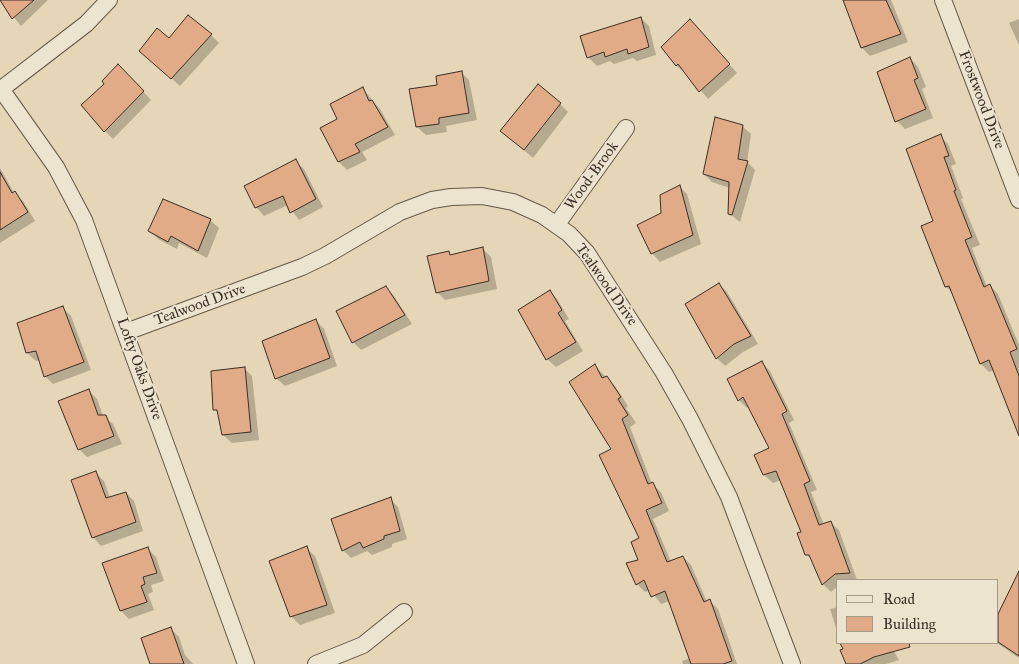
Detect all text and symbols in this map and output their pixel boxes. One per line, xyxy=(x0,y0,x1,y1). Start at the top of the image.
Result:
street label: Frostwood Drive xyxy=(954,48,1008,152)
street label: Wood-Brook xyxy=(561,138,623,214)
street label: Tealwood Drive xyxy=(571,240,641,330)
street label: Tealwood Drive xyxy=(152,280,248,330)
street label: Lofty Oaks Drive xyxy=(112,315,166,423)
legend xyxy=(836,579,999,644)
text: Road xyxy=(883,590,915,608)
text: Building xyxy=(883,615,936,633)

